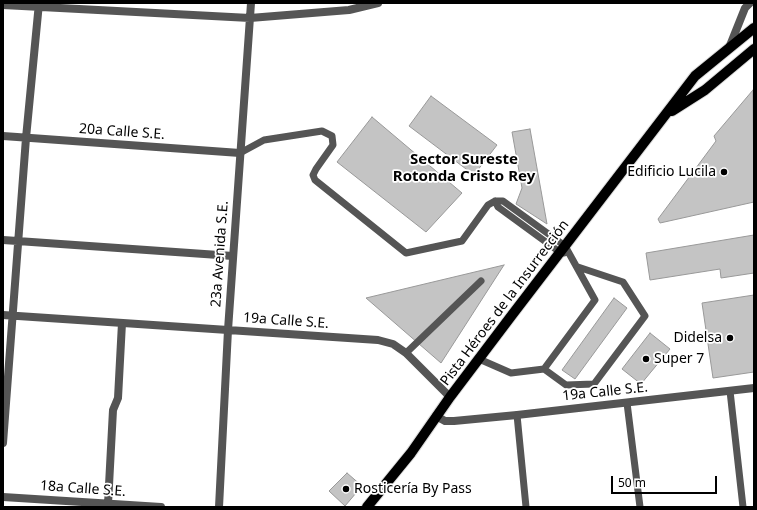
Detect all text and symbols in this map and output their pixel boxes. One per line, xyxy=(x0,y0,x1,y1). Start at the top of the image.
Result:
street label: 20a Calle S.E. xyxy=(79,121,165,143)
district label: Sector Sureste Rotonda Cristo Rey xyxy=(393,151,535,186)
place label: Edificio Lucila xyxy=(627,164,716,180)
marker: Edificio Lucila xyxy=(719,167,729,177)
street label: 23a Avenida S.E. xyxy=(208,200,232,308)
street label: Pista Héroes de la Insurrección xyxy=(437,217,573,389)
street label: 19a Calle S.E. xyxy=(243,310,329,332)
place label: Didelsa xyxy=(673,330,722,346)
marker: Didelsa xyxy=(725,333,735,343)
place label: Super 7 xyxy=(654,351,704,367)
marker: Super 7 xyxy=(641,354,651,364)
street label: 19a Calle S.E. xyxy=(561,379,649,405)
scale bar xyxy=(613,468,719,494)
text: 50 m xyxy=(618,474,646,491)
street label: 18a Calle S.E. xyxy=(40,478,126,500)
place label: Rosticería By Pass xyxy=(354,481,472,497)
marker: Rosticería By Pass xyxy=(341,484,351,494)

